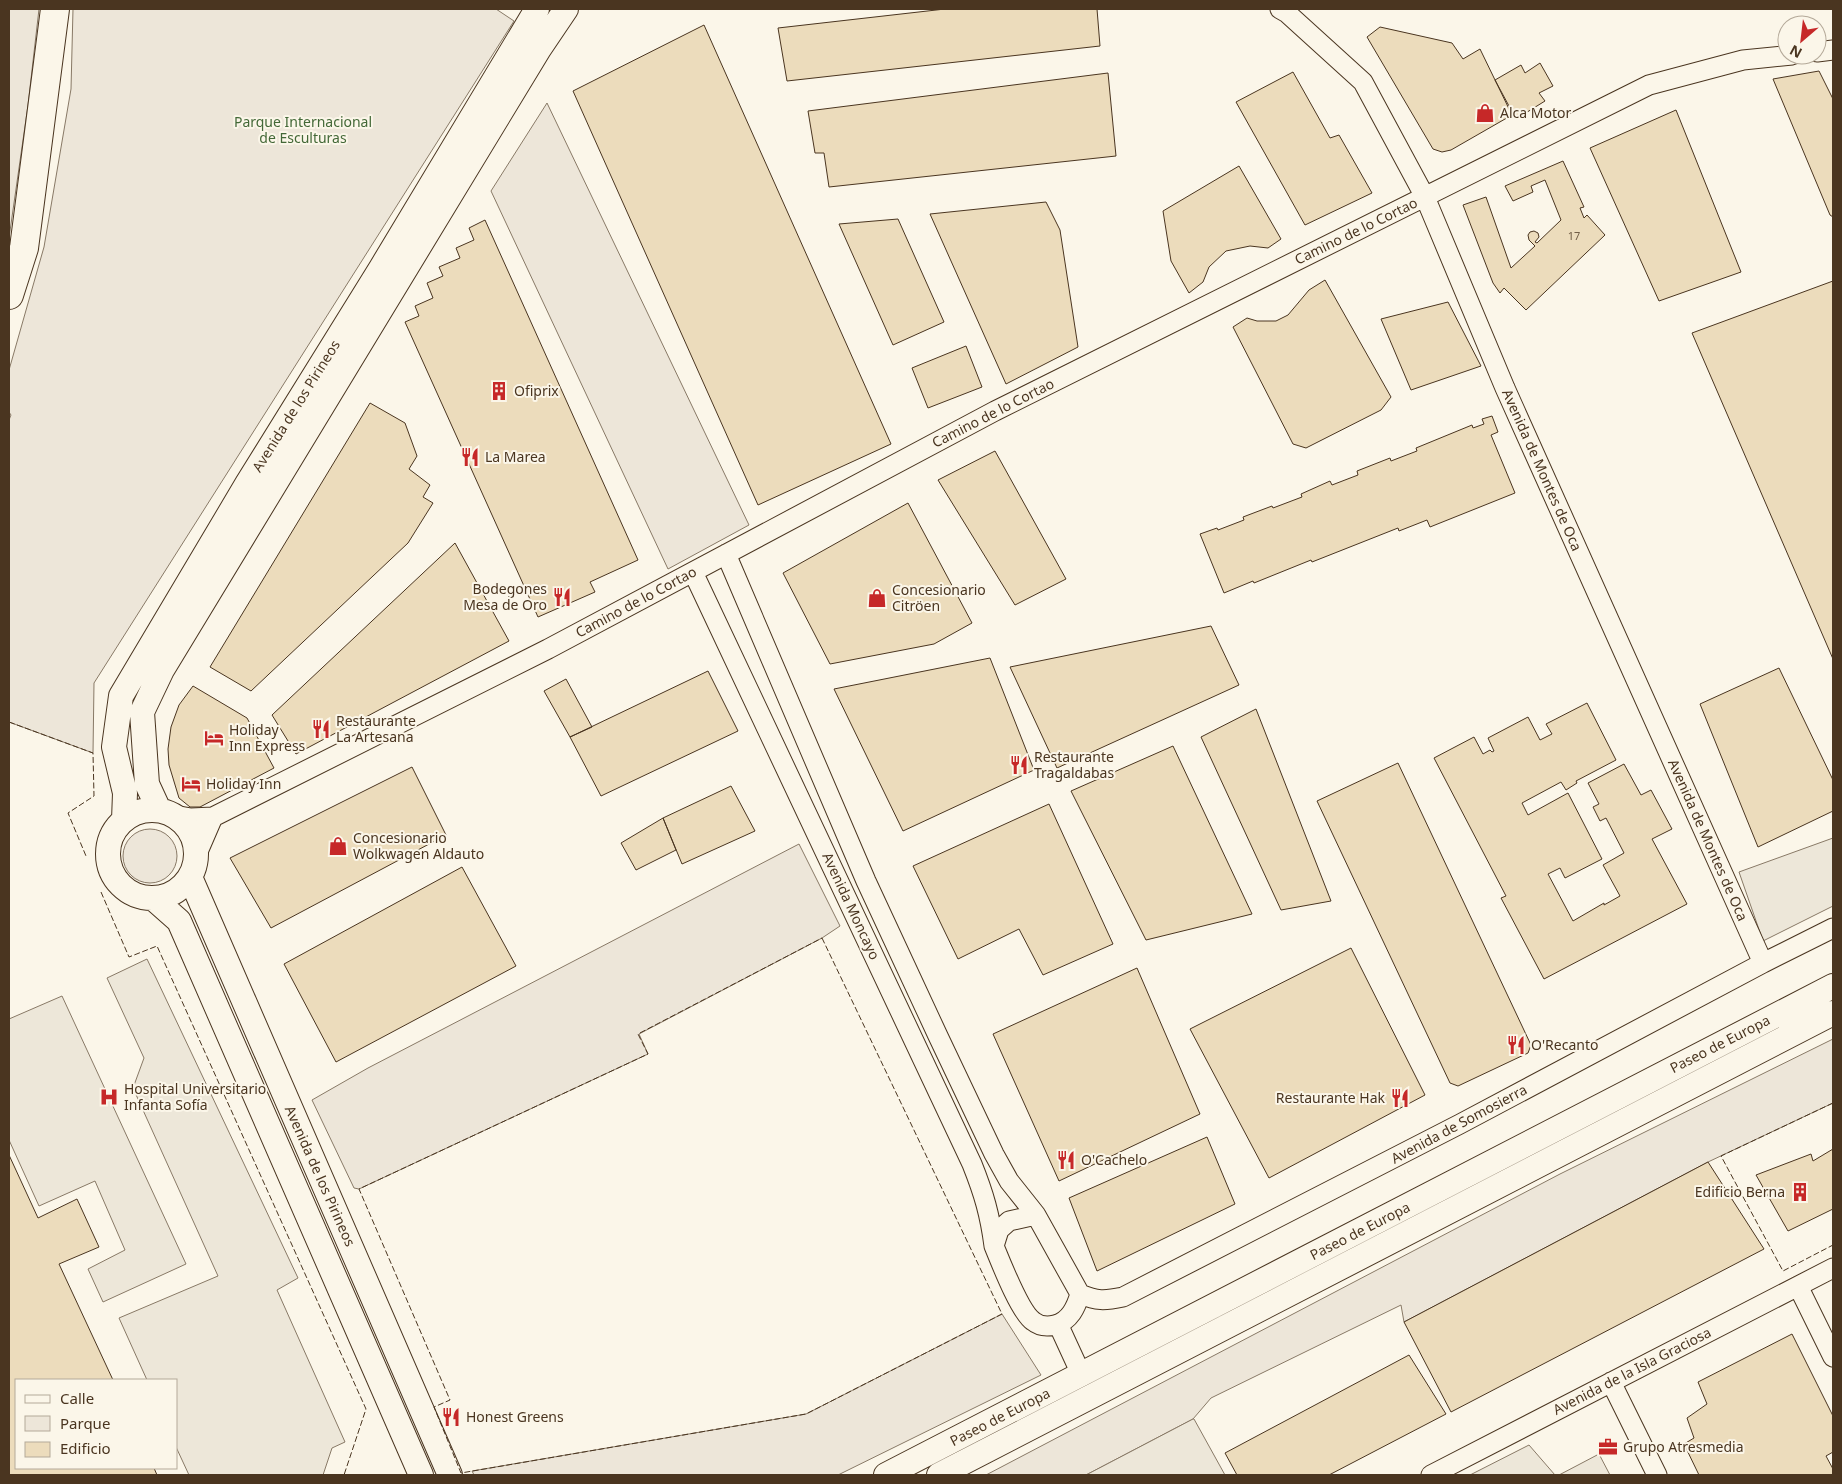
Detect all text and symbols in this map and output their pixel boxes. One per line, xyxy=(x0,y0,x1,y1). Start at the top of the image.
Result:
north arrow xyxy=(1777,15,1827,65)
text: N xyxy=(1786,41,1805,63)
shop icon: Alca Motor xyxy=(1474,102,1496,124)
place label: Alca Motor xyxy=(1500,103,1571,122)
park label: Parque Internacional de Esculturas xyxy=(234,112,372,147)
street label: Camino de lo Cortao xyxy=(1291,193,1420,269)
house number: 17 xyxy=(1568,228,1580,243)
street label: Avenida de los Pirineos xyxy=(247,336,344,475)
street label: Camino de lo Cortao xyxy=(929,374,1057,452)
building icon: Ofiprix xyxy=(488,380,510,402)
place label: Ofiprix xyxy=(514,381,559,400)
street label: Avenida de Montes de Oca xyxy=(1498,386,1587,554)
restaurant icon: La Marea xyxy=(459,446,481,468)
place label: La Marea xyxy=(485,447,546,466)
street label: Camino de lo Cortao xyxy=(572,562,700,642)
place label: Bodegones Mesa de Oro xyxy=(463,579,547,614)
place label: Concesionario Citröen xyxy=(892,580,986,615)
restaurant icon: Bodegones Mesa de Oro xyxy=(551,586,573,608)
shop icon: Concesionario Citröen xyxy=(866,587,888,609)
place label: Restaurante La Artesana xyxy=(336,711,416,746)
restaurant icon: Restaurante La Artesana xyxy=(310,718,332,740)
place label: Holiday Inn Express xyxy=(229,720,306,755)
hotel icon: Holiday Inn Express xyxy=(203,727,225,749)
place label: Restaurante Tragaldabas xyxy=(1034,747,1114,782)
restaurant icon: Restaurante Tragaldabas xyxy=(1008,754,1030,776)
street label: Avenida de Montes de Oca xyxy=(1664,756,1753,924)
hotel icon: Holiday Inn xyxy=(180,773,202,795)
place label: Holiday Inn xyxy=(206,774,281,793)
place label: Concesionario Wolkwagen Aldauto xyxy=(353,828,484,863)
shop icon: Concesionario Wolkwagen Aldauto xyxy=(327,835,349,857)
street label: Avenida Moncayo xyxy=(818,849,885,963)
street label: Paseo de Europa xyxy=(1666,1010,1773,1077)
restaurant icon: O'Recanto xyxy=(1505,1034,1527,1056)
place label: O'Recanto xyxy=(1531,1035,1598,1054)
place label: Hospital Universitario Infanta Sofía xyxy=(124,1079,266,1114)
street label: Avenida de Somosierra xyxy=(1387,1080,1530,1168)
hospital icon: Hospital Universitario Infanta Sofía xyxy=(98,1086,120,1108)
restaurant icon: Restaurante Hak xyxy=(1389,1087,1411,1109)
place label: Restaurante Hak xyxy=(1276,1088,1386,1107)
street label: Avenida de los Pirineos xyxy=(281,1102,360,1249)
restaurant icon: O'Cachelo xyxy=(1055,1149,1077,1171)
place label: O'Cachelo xyxy=(1081,1150,1147,1169)
building icon: Edificio Berna xyxy=(1789,1181,1811,1203)
place label: Edificio Berna xyxy=(1695,1182,1785,1201)
street label: Paseo de Europa xyxy=(1306,1197,1413,1264)
street label: Avenida de la Isla Graciosa xyxy=(1549,1322,1714,1419)
legend xyxy=(15,1379,178,1469)
street label: Paseo de Europa xyxy=(946,1383,1053,1450)
text: Calle xyxy=(60,1388,94,1408)
restaurant icon: Honest Greens xyxy=(440,1406,462,1428)
place label: Honest Greens xyxy=(466,1407,564,1426)
text: Parque xyxy=(60,1413,110,1433)
office icon: Grupo Atresmedia xyxy=(1597,1436,1619,1458)
place label: Grupo Atresmedia xyxy=(1623,1437,1744,1456)
text: Edificio xyxy=(60,1438,111,1458)

